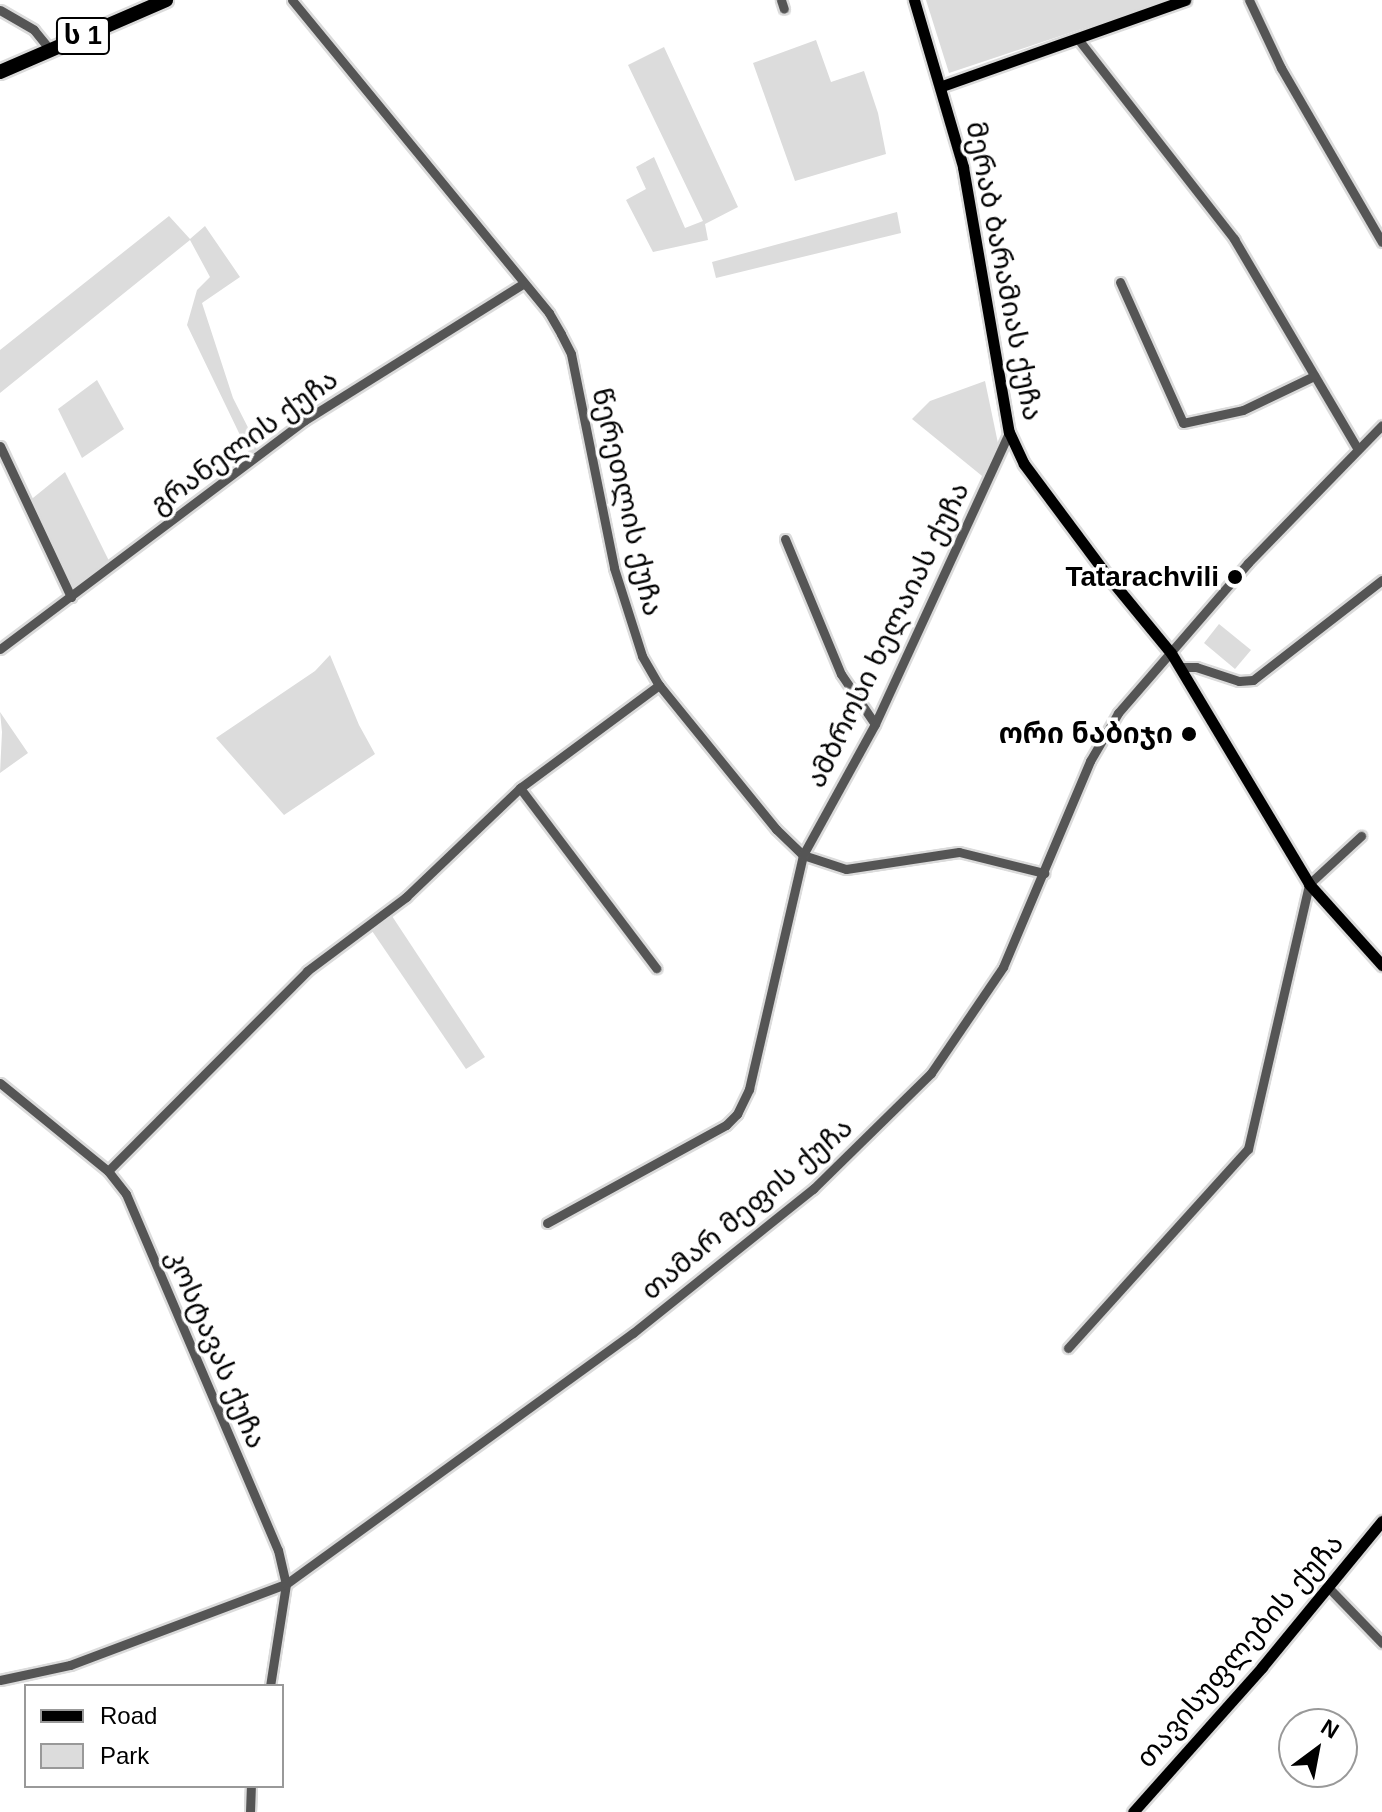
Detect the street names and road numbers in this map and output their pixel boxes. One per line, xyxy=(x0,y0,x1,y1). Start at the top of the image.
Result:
road number: ს 1 xyxy=(55,14,111,58)
street label: მერაბ ბარამიას ქუჩა xyxy=(958,119,1050,423)
street label: გრანელის ქუჩა xyxy=(144,363,344,521)
street label: წერეთლის ქუჩა xyxy=(584,385,670,619)
street label: ამბროსი ხელაიას ქუჩა xyxy=(799,477,977,793)
street label: თამარ მეფის ქუჩა xyxy=(634,1111,860,1307)
street label: კოსტავას ქუჩა xyxy=(159,1244,273,1454)
street label: თავისუფლების ქუჩა xyxy=(1129,1527,1351,1775)

